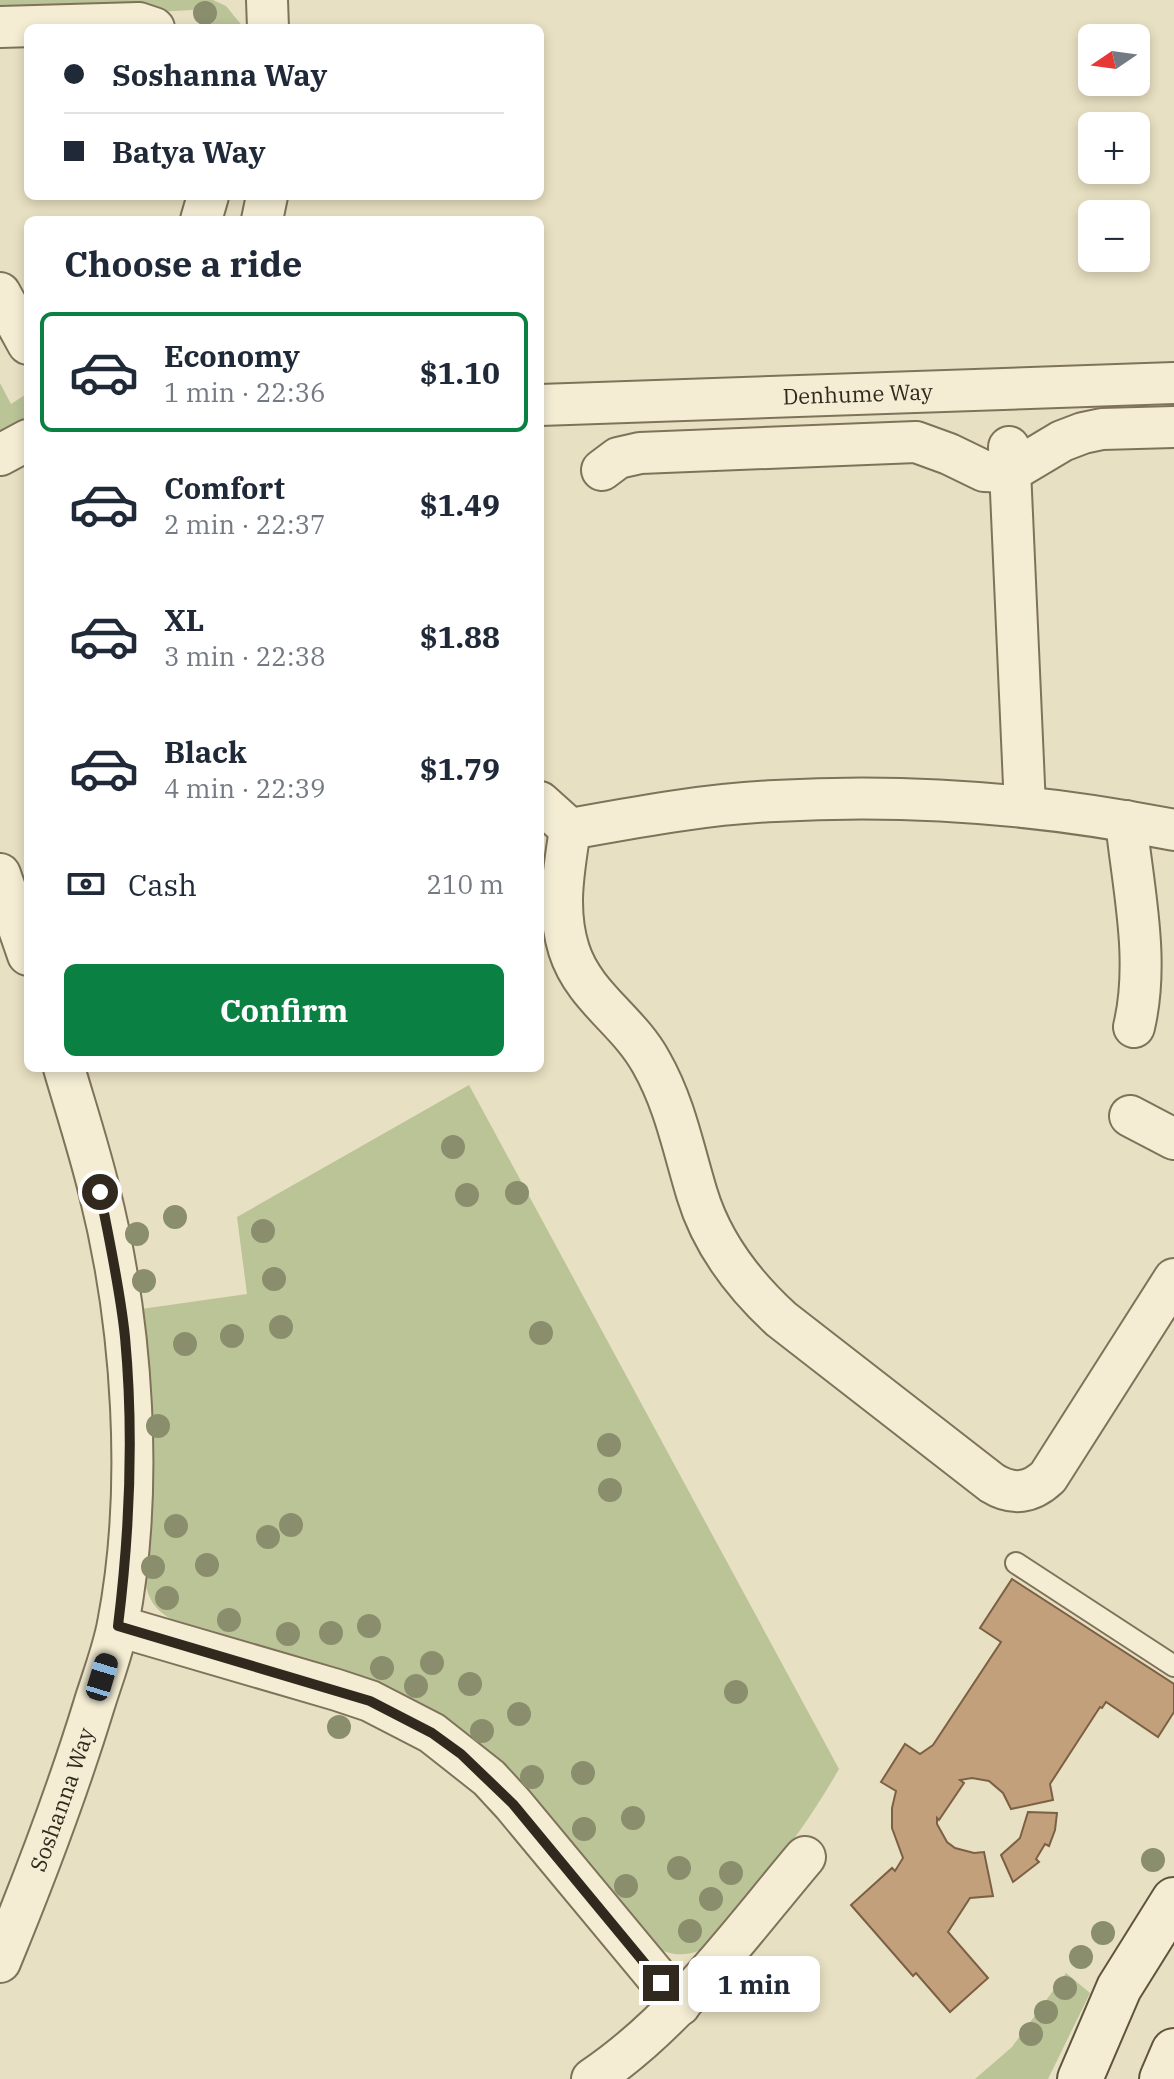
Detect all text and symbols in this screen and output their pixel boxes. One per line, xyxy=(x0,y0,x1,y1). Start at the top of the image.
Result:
north arrow xyxy=(1078,24,1150,96)
map controls xyxy=(1078,24,1150,272)
text: Soshanna Way xyxy=(112,55,327,94)
button: + xyxy=(1078,112,1150,184)
text: Batya Way xyxy=(112,132,266,171)
button: − xyxy=(1078,200,1150,272)
text: Choose a ride xyxy=(64,240,303,287)
icon: car xyxy=(68,336,140,408)
text: Economy xyxy=(164,336,300,375)
text: $1.10 xyxy=(420,353,500,392)
text: 1 min · 22:36 xyxy=(164,375,326,409)
street label: Denhume Way xyxy=(782,376,934,411)
icon: car xyxy=(68,468,140,540)
text: Comfort xyxy=(164,468,285,507)
text: $1.49 xyxy=(420,485,500,524)
text: 2 min · 22:37 xyxy=(164,507,326,541)
icon: car xyxy=(68,600,140,672)
text: XL xyxy=(164,600,204,639)
text: $1.88 xyxy=(420,617,500,656)
text: 3 min · 22:38 xyxy=(164,639,326,673)
icon: car xyxy=(68,732,140,804)
text: Black xyxy=(164,732,247,771)
text: $1.79 xyxy=(420,749,500,788)
text: 4 min · 22:39 xyxy=(164,771,326,805)
icon: cash xyxy=(64,862,108,906)
text: Cash xyxy=(128,865,197,904)
text: 210 m xyxy=(426,867,504,901)
button: Confirm xyxy=(64,964,504,1056)
route start xyxy=(82,1174,118,1210)
car xyxy=(84,1651,120,1703)
street label: Soshanna Way xyxy=(23,1724,100,1875)
callout: 1 min xyxy=(689,1955,821,2011)
route end xyxy=(643,1965,679,2001)
text: 1 min xyxy=(718,1967,790,2001)

